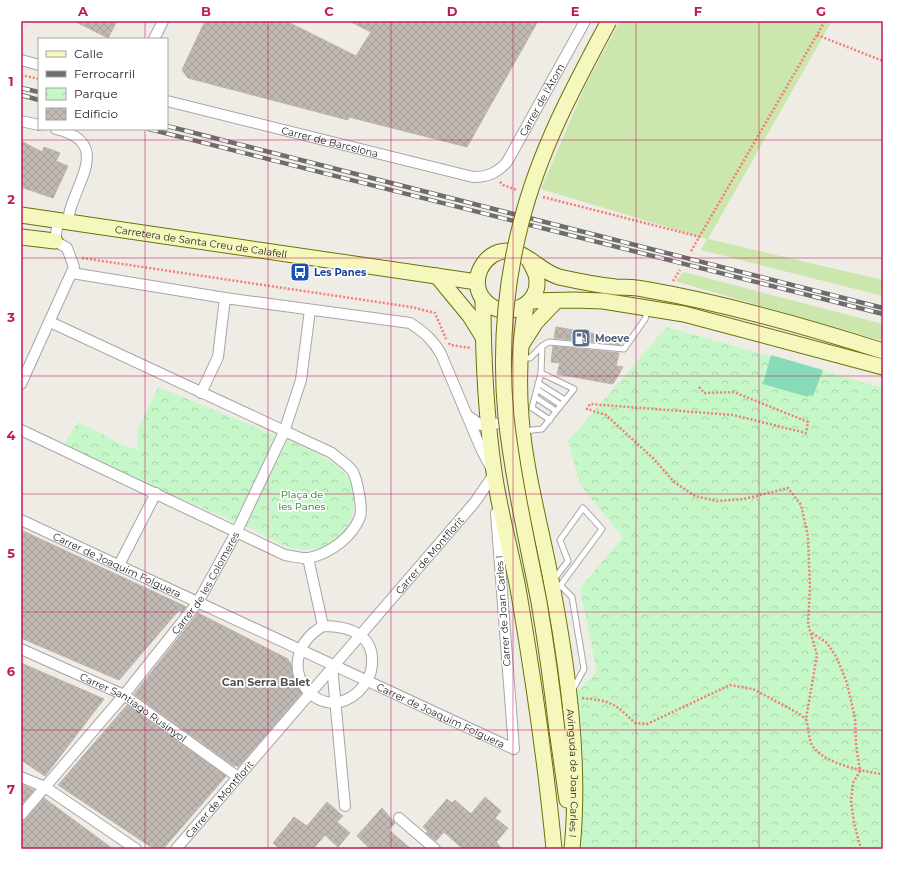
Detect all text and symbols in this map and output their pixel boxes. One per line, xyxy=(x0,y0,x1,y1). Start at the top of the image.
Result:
text: A xyxy=(77,3,89,19)
text: B xyxy=(201,3,211,19)
text: C xyxy=(324,3,334,19)
text: D xyxy=(447,3,458,19)
text: E xyxy=(571,3,580,19)
text: F xyxy=(694,3,702,19)
text: G xyxy=(816,3,826,19)
legend xyxy=(38,38,168,130)
text: Calle xyxy=(74,46,103,61)
street label: Carrer de l'Àtom xyxy=(516,61,567,138)
text: Ferrocarril xyxy=(74,66,135,81)
text: 1 xyxy=(8,73,14,89)
text: Parque xyxy=(74,86,118,101)
text: Edificio xyxy=(74,106,118,121)
street label: Carrer de Barcelona xyxy=(280,123,380,160)
text: 2 xyxy=(7,191,15,207)
street label: Carretera de Santa Creu de Calafell xyxy=(114,222,288,261)
bus stop icon: Les Panes xyxy=(289,261,311,283)
place label: Les Panes xyxy=(314,266,367,279)
text: 3 xyxy=(6,309,15,325)
fuel station icon: Moeve xyxy=(570,327,592,349)
place label: Moeve xyxy=(595,332,629,345)
text: 4 xyxy=(7,427,16,443)
park label: Plaça de les Panes xyxy=(279,488,326,513)
street label: Carrer de Montflorit xyxy=(392,514,466,597)
street label: Carrer de Joaquim Folguera xyxy=(51,529,183,600)
street label: Carrer de les Colomeres xyxy=(168,529,242,637)
text: 5 xyxy=(7,545,15,561)
street label: Carrer de Joan Carles I xyxy=(493,555,513,667)
text: 6 xyxy=(7,663,16,679)
street label: Carrer Santiago Rusinyol xyxy=(78,670,189,745)
district label: Can Serra Balet xyxy=(222,675,310,689)
street label: Carrer de Joaquim Folguera xyxy=(375,680,507,750)
street label: Avinguda de Joan Carles I xyxy=(564,708,581,838)
street label: Carrer de Montflorit xyxy=(182,757,256,841)
text: 7 xyxy=(7,781,15,797)

